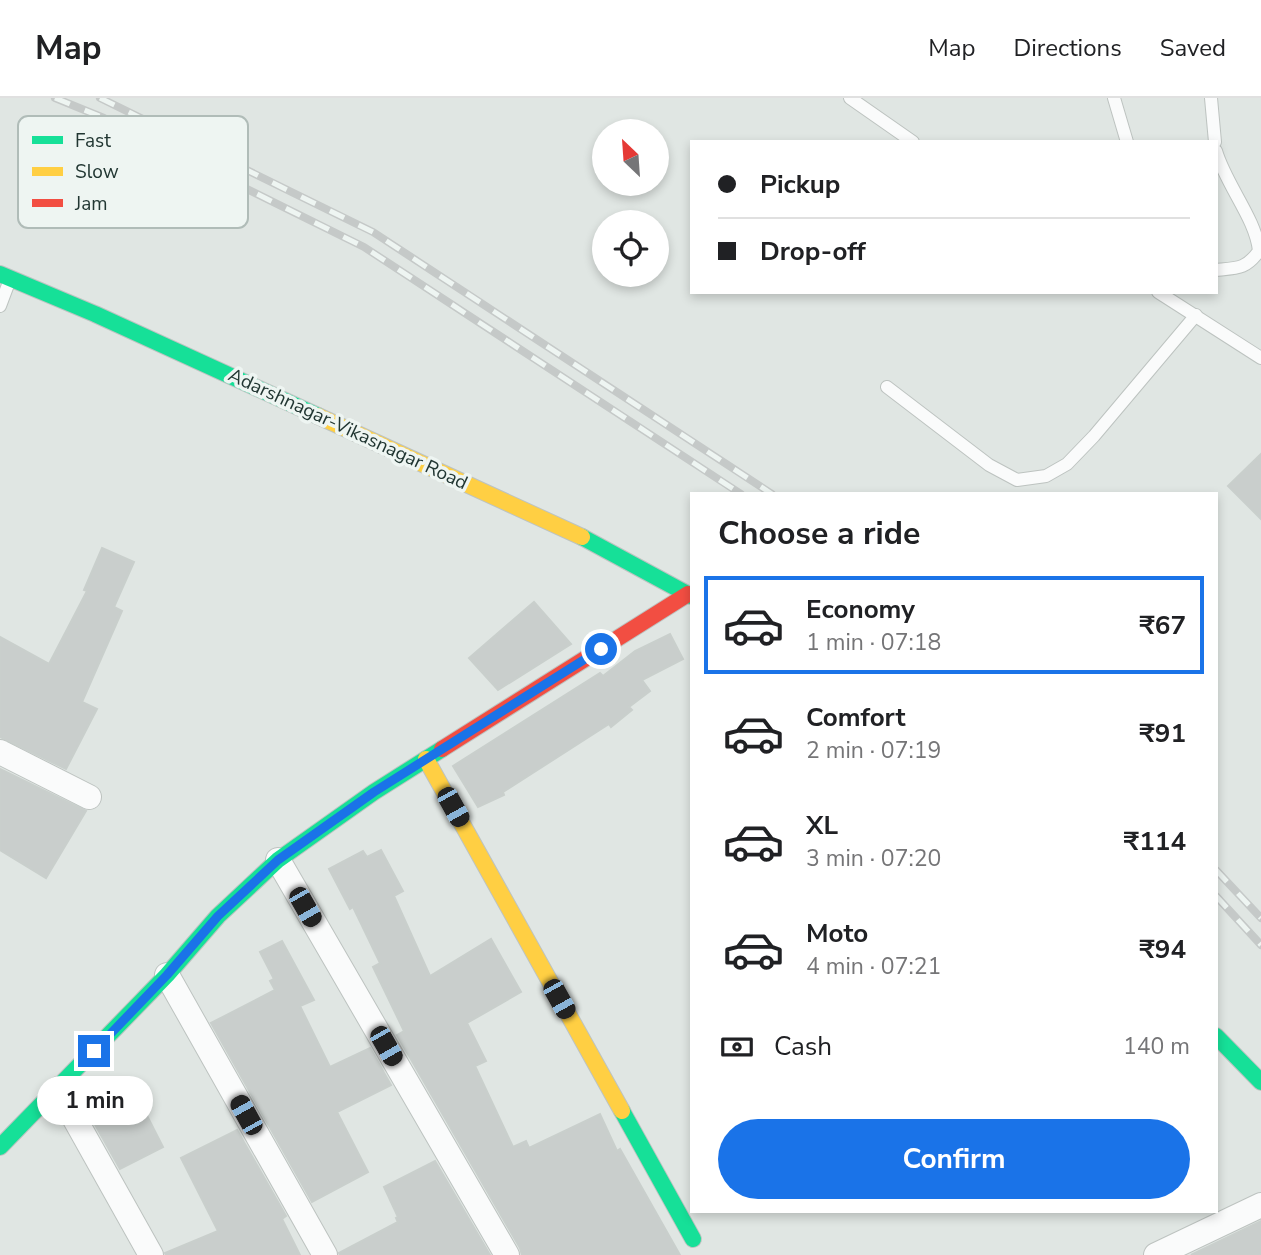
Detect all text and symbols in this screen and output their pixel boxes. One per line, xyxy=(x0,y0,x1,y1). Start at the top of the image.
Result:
text: Map xyxy=(35,26,102,71)
text: Map xyxy=(928,32,975,64)
text: Directions xyxy=(1013,32,1122,64)
text: Saved xyxy=(1160,32,1226,64)
legend xyxy=(18,116,248,228)
north arrow xyxy=(592,119,668,196)
map controls xyxy=(592,119,669,287)
text: Fast xyxy=(75,128,111,154)
text: Slow xyxy=(75,159,119,185)
text: Pickup xyxy=(760,167,840,202)
text: Jam xyxy=(74,191,108,217)
button: locate xyxy=(592,210,669,287)
text: Drop-off xyxy=(760,234,866,269)
street label: Adarshnagar-Vikasnagar Road xyxy=(224,362,472,496)
text: Choose a ride xyxy=(718,512,920,555)
text: Economy xyxy=(806,592,915,627)
icon: car xyxy=(722,594,785,657)
text: ₹67 xyxy=(1139,608,1186,643)
text: 1 min · 07:18 xyxy=(806,627,941,658)
route start xyxy=(585,633,617,665)
text: Comfort xyxy=(806,700,906,735)
icon: car xyxy=(722,702,785,765)
text: ₹91 xyxy=(1139,716,1186,751)
text: 2 min · 07:19 xyxy=(806,735,941,766)
car xyxy=(434,784,473,830)
text: XL xyxy=(806,808,838,843)
icon: car xyxy=(722,810,785,873)
text: ₹114 xyxy=(1124,824,1186,859)
text: 3 min · 07:20 xyxy=(806,843,941,874)
car xyxy=(286,884,325,930)
text: Moto xyxy=(806,916,868,951)
icon: car xyxy=(722,918,785,981)
text: ₹94 xyxy=(1139,932,1186,967)
text: 4 min · 07:21 xyxy=(806,951,941,982)
car xyxy=(540,976,579,1022)
car xyxy=(367,1023,406,1069)
icon: cash xyxy=(718,1028,756,1066)
text: Cash xyxy=(774,1029,832,1064)
text: 140 m xyxy=(1123,1031,1190,1062)
route end xyxy=(78,1035,110,1067)
callout: 1 min xyxy=(36,1076,152,1124)
text: 1 min xyxy=(65,1085,125,1116)
car xyxy=(227,1092,266,1138)
button: Confirm xyxy=(718,1119,1190,1199)

